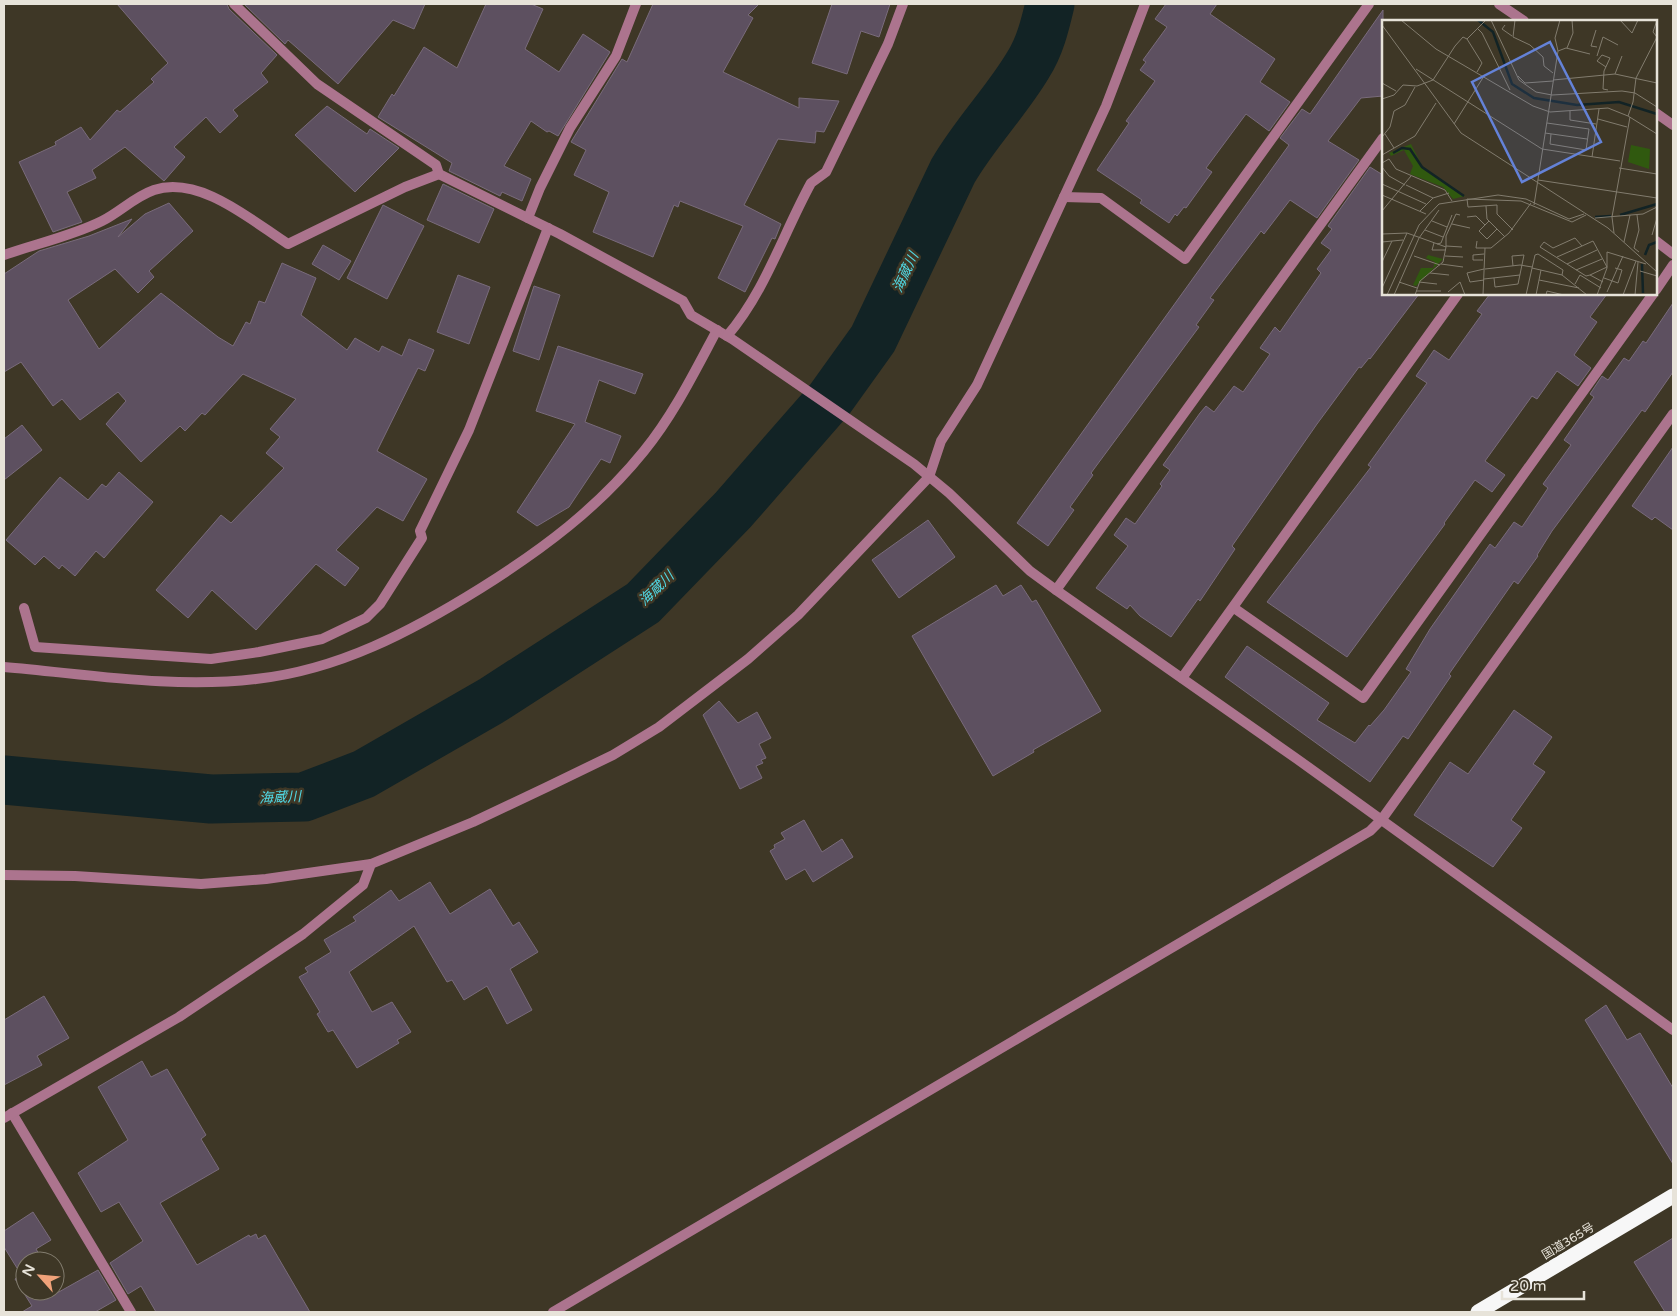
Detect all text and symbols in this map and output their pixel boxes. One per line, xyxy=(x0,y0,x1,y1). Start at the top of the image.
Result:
inset map xyxy=(1382,20,1657,295)
water label: 海蔵川 xyxy=(889,248,923,295)
water label: 海蔵川 xyxy=(635,566,679,609)
water label: 海蔵川 xyxy=(259,788,303,807)
street label: 国道365号 xyxy=(1539,1220,1597,1262)
north arrow xyxy=(15,1251,65,1301)
text: N xyxy=(19,1261,39,1279)
scale bar xyxy=(1502,1268,1584,1300)
text: 20 m xyxy=(1510,1277,1547,1295)

